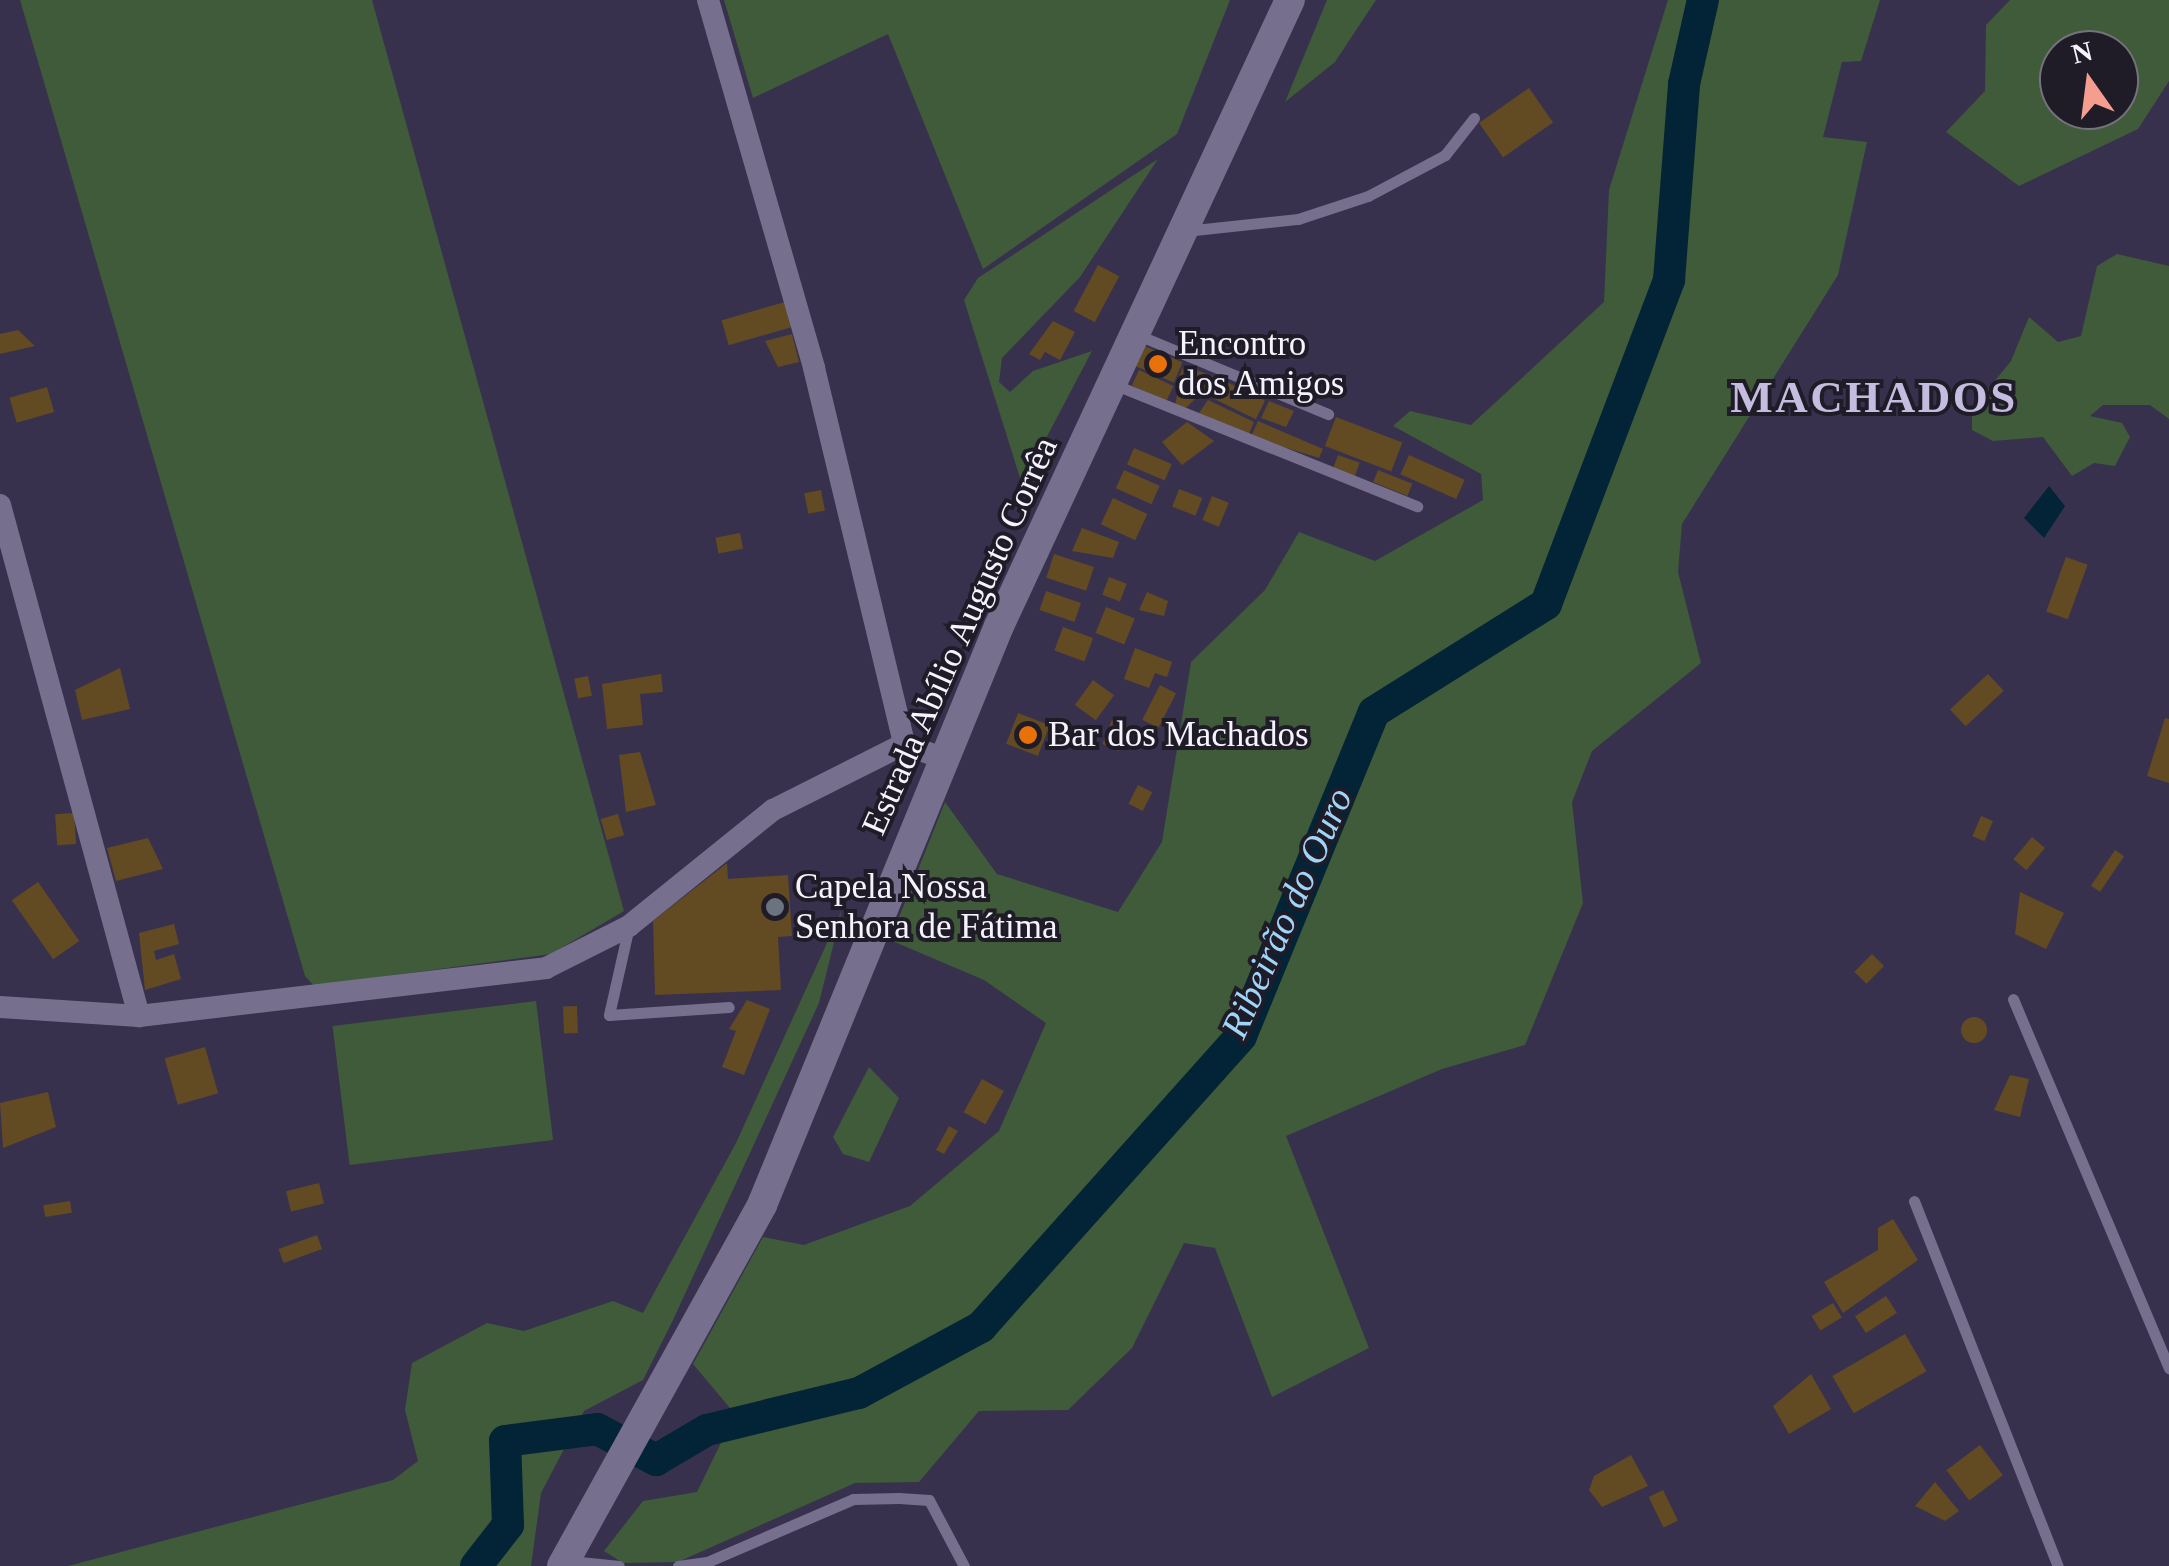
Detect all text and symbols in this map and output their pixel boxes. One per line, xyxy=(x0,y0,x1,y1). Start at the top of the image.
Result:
north arrow xyxy=(2039,30,2139,130)
text: N xyxy=(2069,35,2096,70)
place label: Encontro dos Amigos xyxy=(1178,323,1346,405)
marker: Encontro dos Amigos xyxy=(1147,353,1169,375)
district label: MACHADOS xyxy=(1730,371,2018,425)
street label: Estrada Abílio Augusto Corrêa xyxy=(852,429,1068,843)
place label: Bar dos Machados xyxy=(1048,714,1309,756)
marker: Bar dos Machados xyxy=(1017,724,1039,746)
water label: Ribeirão do Ouro xyxy=(1212,781,1362,1045)
place label: Capela Nossa Senhora de Fátima xyxy=(795,866,1057,948)
marker: Capela Nossa Senhora de Fátima xyxy=(764,896,786,918)

